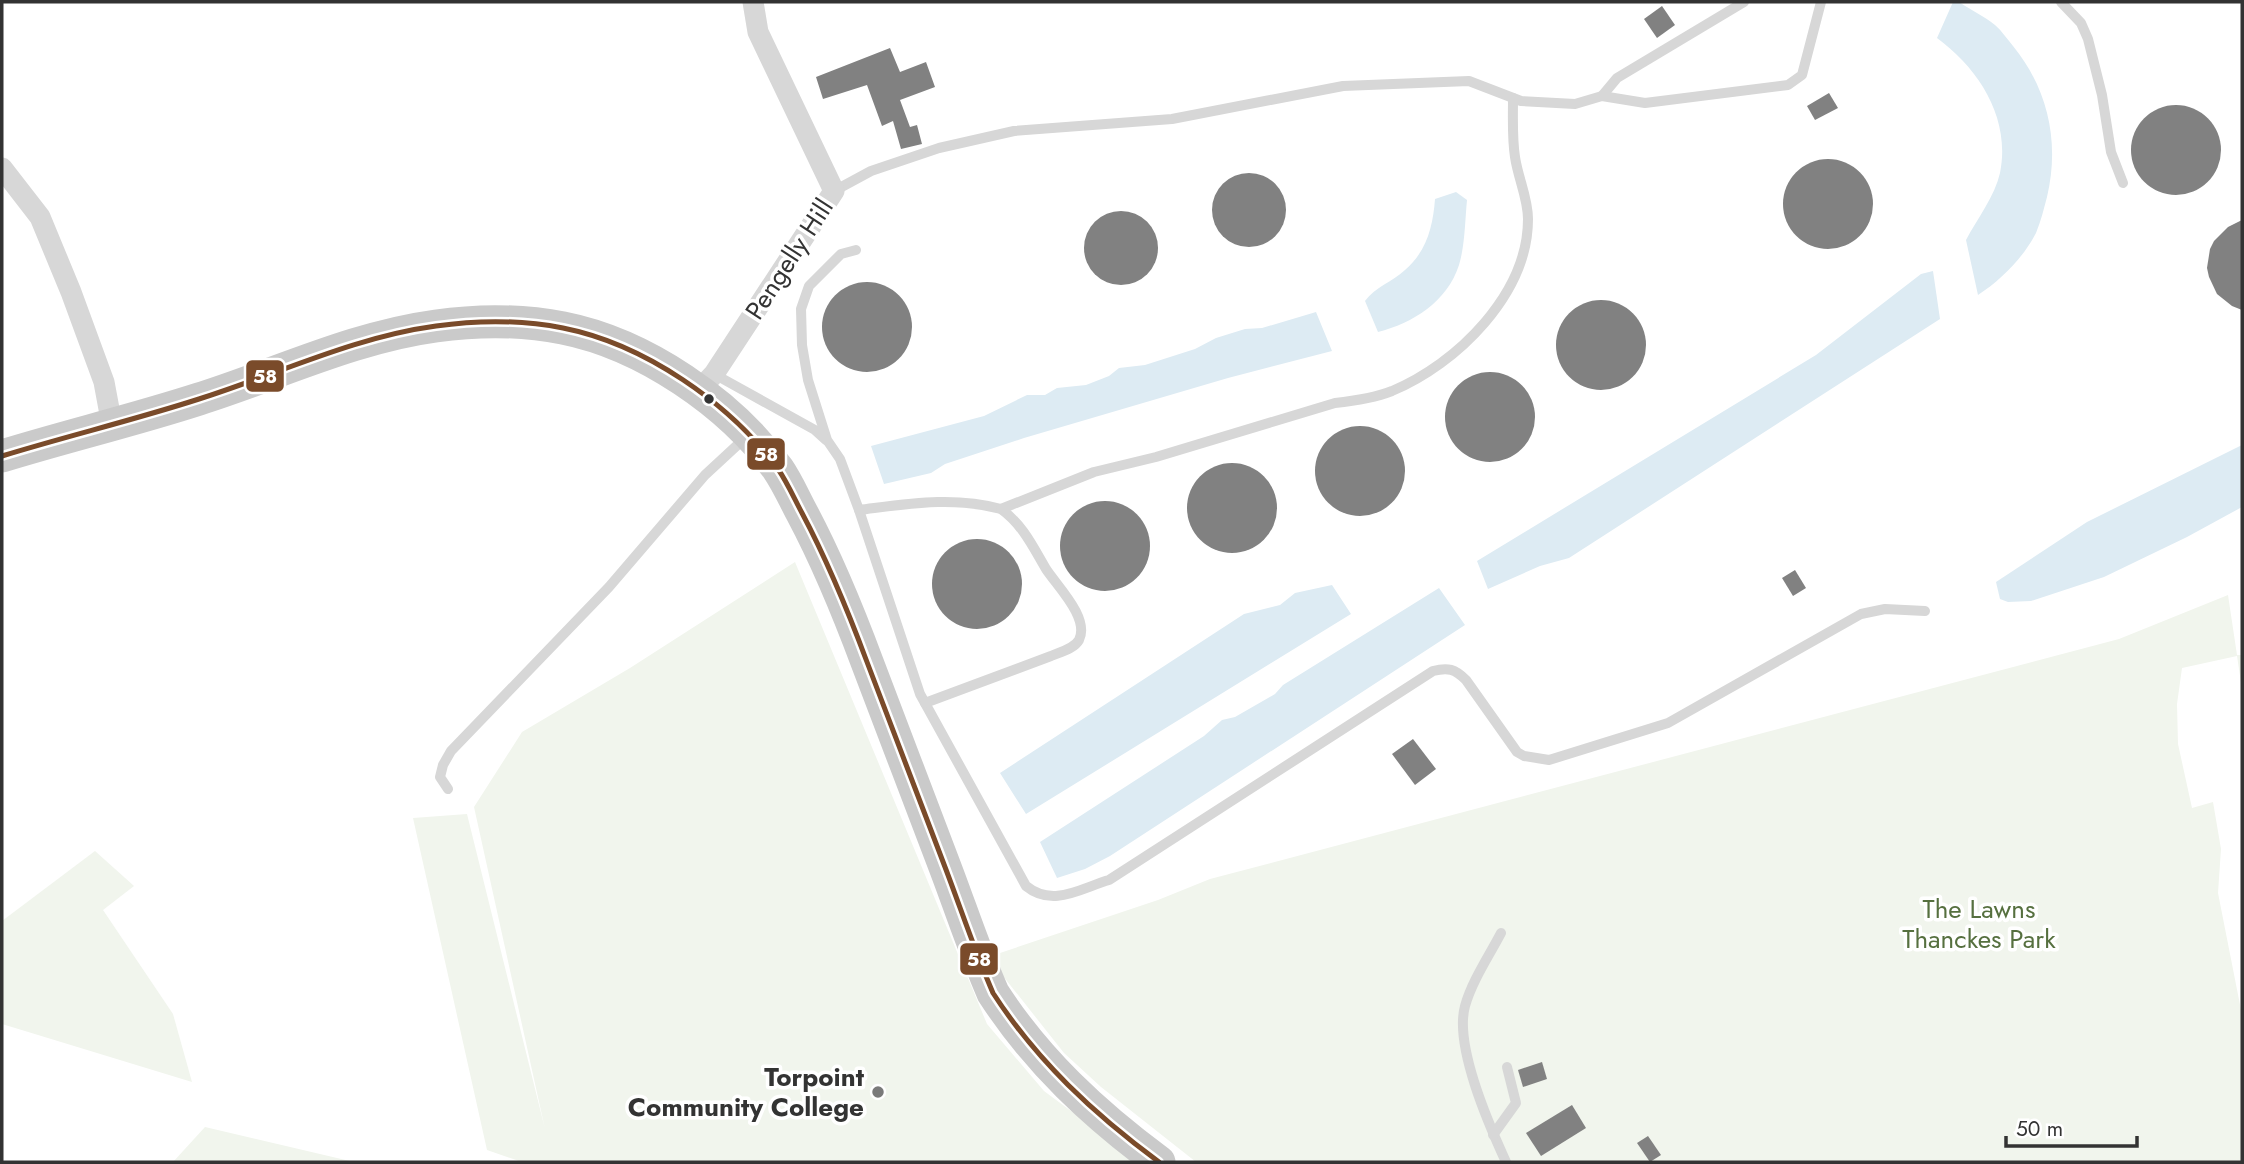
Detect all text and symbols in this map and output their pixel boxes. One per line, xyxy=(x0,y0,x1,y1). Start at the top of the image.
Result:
street label: Pengelly Hill xyxy=(736,191,842,327)
line badge: 58 xyxy=(245,359,285,393)
text: 58 xyxy=(253,363,277,390)
unlabelled marker xyxy=(702,392,716,406)
line badge: 58 xyxy=(746,437,786,471)
text: 58 xyxy=(754,441,778,468)
park label: The Lawns Thanckes Park xyxy=(1902,890,2056,958)
line badge: 58 xyxy=(959,942,999,976)
text: 58 xyxy=(967,946,991,973)
place label: Torpoint Community College xyxy=(628,1058,865,1126)
marker: Torpoint Community College xyxy=(870,1084,886,1100)
scale bar xyxy=(2006,1104,2137,1148)
text: 50 m xyxy=(2016,1114,2063,1144)

